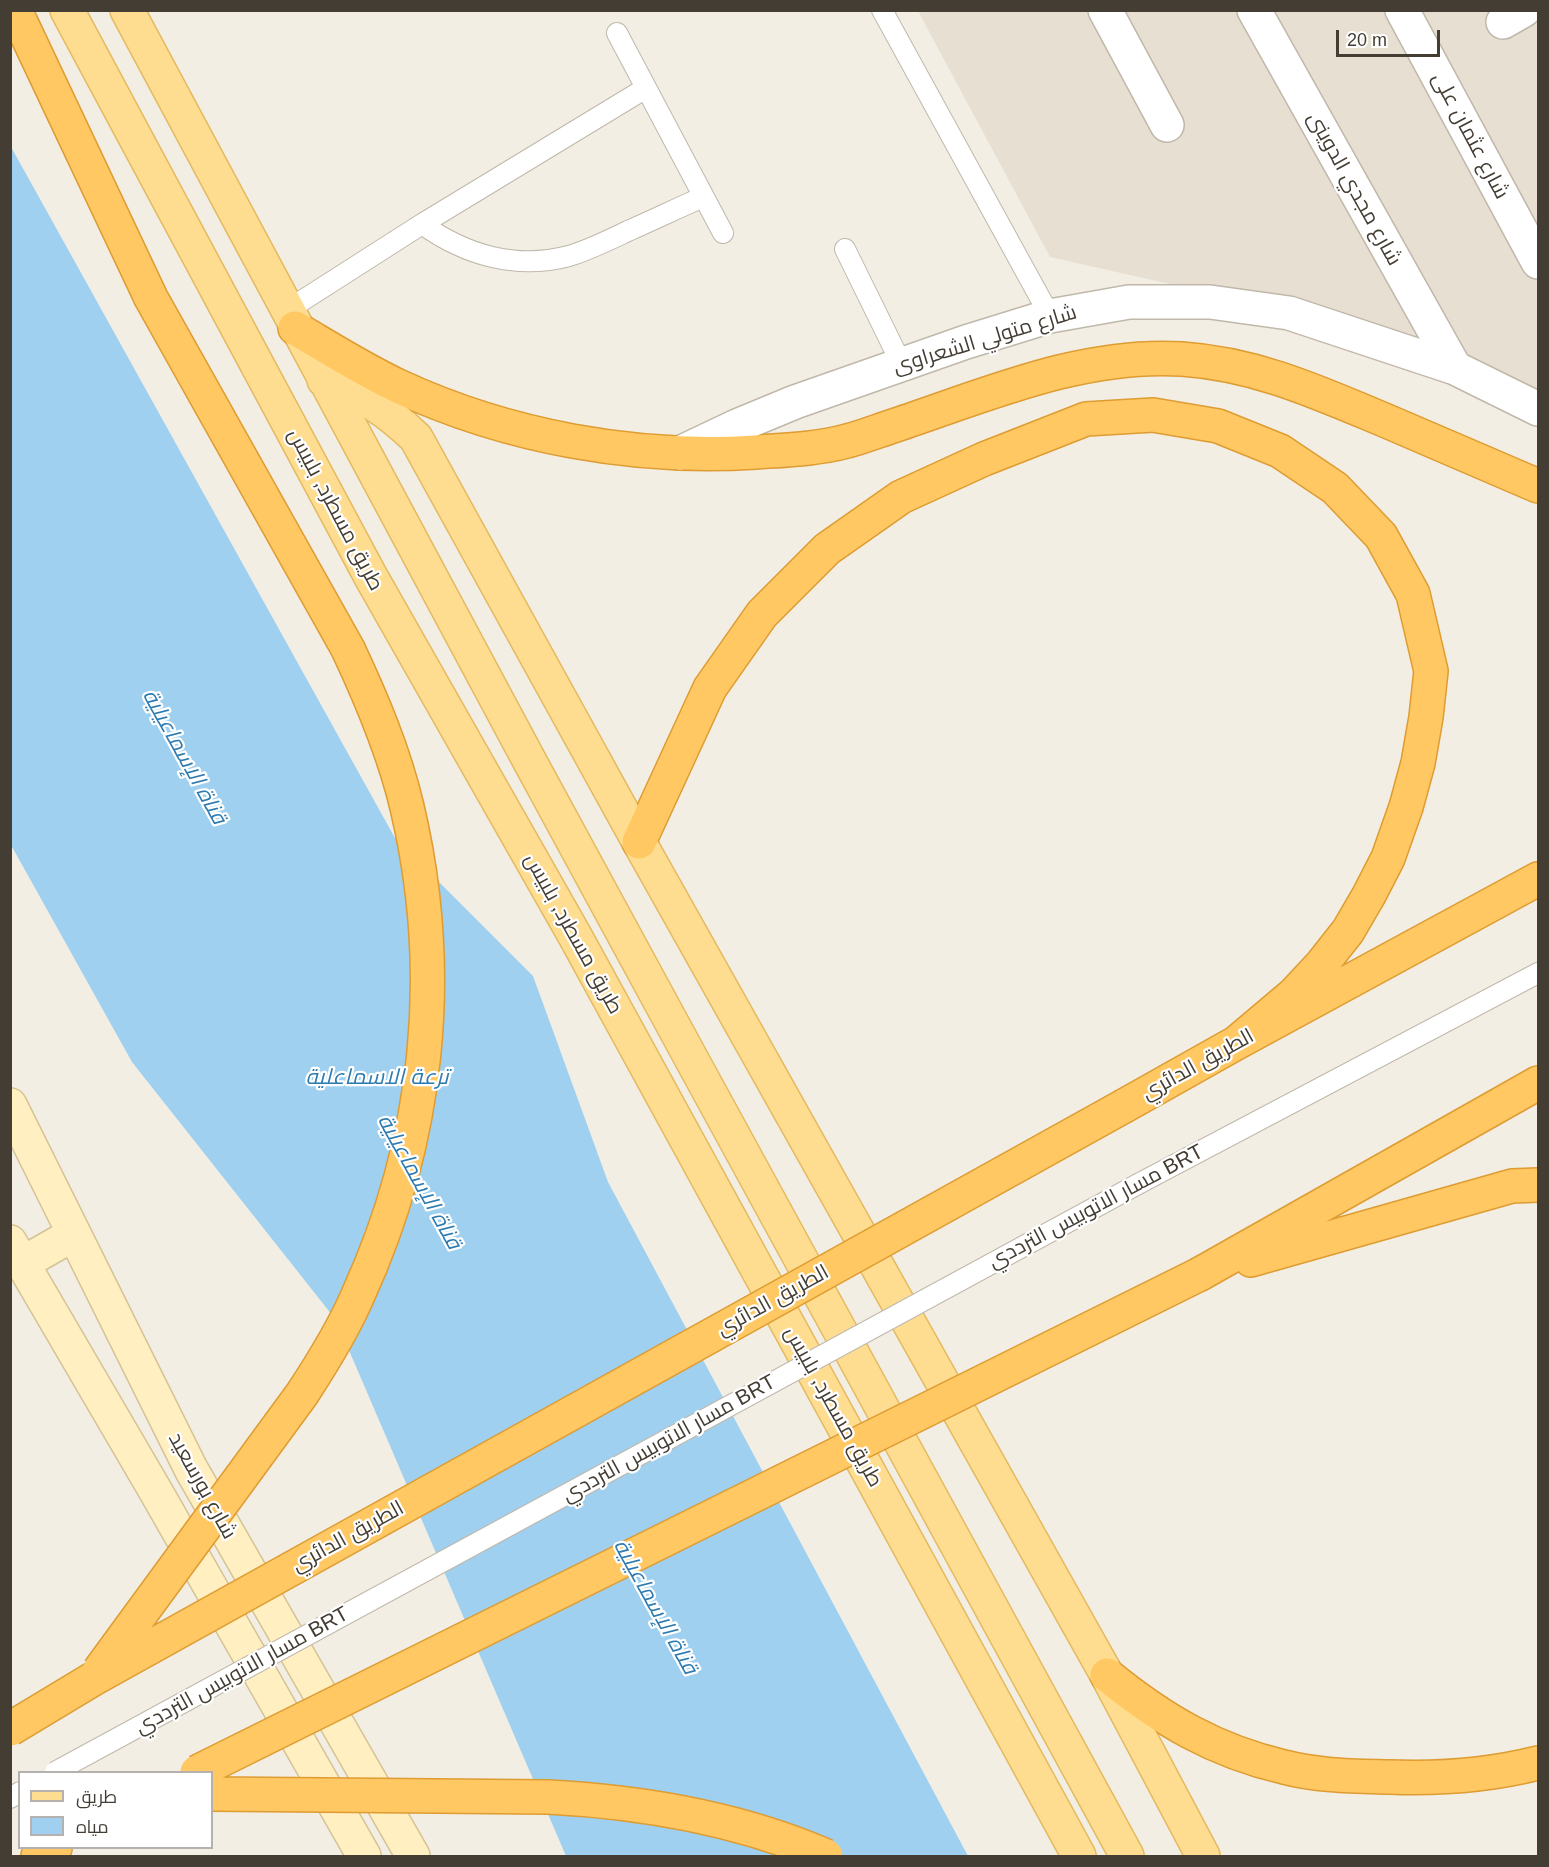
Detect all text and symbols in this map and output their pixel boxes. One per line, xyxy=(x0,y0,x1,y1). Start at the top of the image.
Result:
scale bar xyxy=(1339,18,1442,56)
text: 20 m xyxy=(1347,30,1387,50)
street label: شارع عثمان على xyxy=(1426,68,1514,204)
street label: شارع مجدي الدوينى xyxy=(1301,108,1407,270)
street label: شارع متولي الشعراوى xyxy=(890,300,1080,380)
street label: طريق مسطرد, بلبيس xyxy=(282,425,388,595)
water label: قناة الإسماعيلية xyxy=(136,685,232,829)
street label: طريق مسطرد, بلبيس xyxy=(518,849,628,1019)
street label: الطريق الدائري xyxy=(1137,1024,1259,1106)
water label: ترعة الاسماعلية xyxy=(306,1065,448,1091)
water label: قناة الإسماعيلية xyxy=(371,1110,467,1254)
street label: مسار الاتوبيس الترددي BRT xyxy=(984,1139,1208,1275)
street label: الطريق الدائري xyxy=(712,1260,834,1342)
street label: طريق مسطرد, بلبيس xyxy=(778,1322,888,1492)
street label: مسار الاتوبيس الترددي BRT xyxy=(558,1370,780,1508)
street label: شارع بورسعيد xyxy=(162,1428,242,1544)
street label: الطريق الدائري xyxy=(287,1496,409,1578)
water label: قناة الإسماعيلية xyxy=(607,1535,703,1679)
street label: مسار الاتوبيس الترددي BRT xyxy=(131,1602,353,1740)
legend xyxy=(18,1771,213,1849)
text: طريق xyxy=(76,1787,117,1807)
text: مياه xyxy=(76,1817,109,1837)

